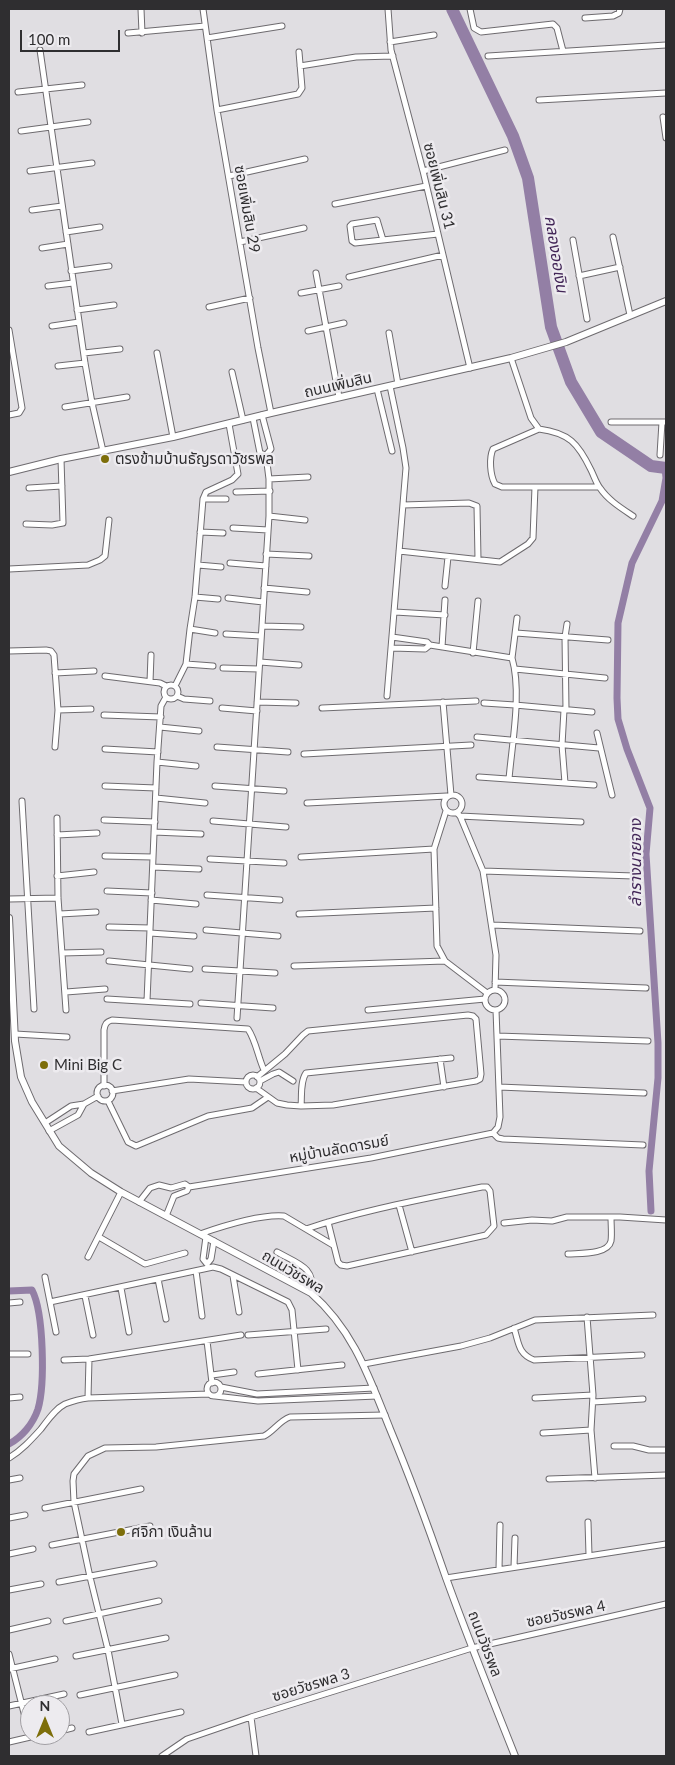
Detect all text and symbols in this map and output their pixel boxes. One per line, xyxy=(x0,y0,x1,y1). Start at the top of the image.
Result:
scale bar xyxy=(22,20,122,52)
text: 100 m xyxy=(28,30,70,48)
street label: ซอยเพิ่มสิน 31 xyxy=(420,141,458,231)
street label: ซอยเพิ่มสิน 29 xyxy=(230,164,264,254)
water label: คลองออเงิน xyxy=(540,214,572,294)
street label: ถนนเพิ่มสิน xyxy=(302,368,374,402)
place label: ตรงข้ามบ้านธัญรดาวัชรพล xyxy=(115,450,274,468)
marker: ตรงข้ามบ้านธัญรดาวัชรพล xyxy=(99,453,111,465)
water label: ลำรางนายจาง xyxy=(626,819,646,907)
place label: Mini Big C xyxy=(54,1056,122,1074)
marker: Mini Big C xyxy=(38,1059,50,1071)
street label: หมู่บ้านลัดดารมย์ xyxy=(288,1131,390,1167)
street label: ถนนวัชรพล xyxy=(259,1246,327,1298)
place label: ศจิกา เงินล้าน xyxy=(131,1523,212,1541)
marker: ศจิกา เงินล้าน xyxy=(115,1526,127,1538)
street label: ซอยวัชรพล 4 xyxy=(525,1597,607,1631)
street label: ถนนวัชรพล xyxy=(464,1608,506,1680)
street label: ซอยวัชรพล 3 xyxy=(270,1665,352,1705)
north arrow xyxy=(20,1695,70,1745)
text: N xyxy=(40,1697,50,1714)

